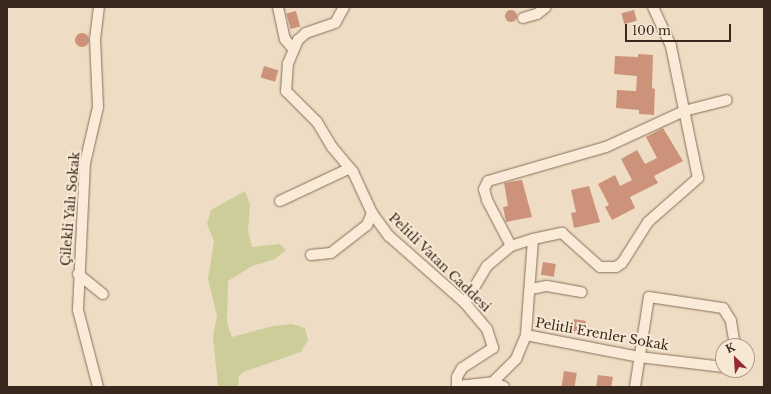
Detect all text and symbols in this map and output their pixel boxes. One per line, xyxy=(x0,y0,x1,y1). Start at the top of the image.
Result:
scale bar xyxy=(627,16,733,42)
text: 100 m xyxy=(632,23,671,38)
street label: Çilekli Yalı Sokak xyxy=(58,151,84,267)
street label: Pelitli Vatan Caddesi xyxy=(385,210,493,316)
street label: Pelitli Erenler Sokak xyxy=(534,316,670,354)
north arrow xyxy=(715,338,755,378)
text: K xyxy=(723,340,737,356)

